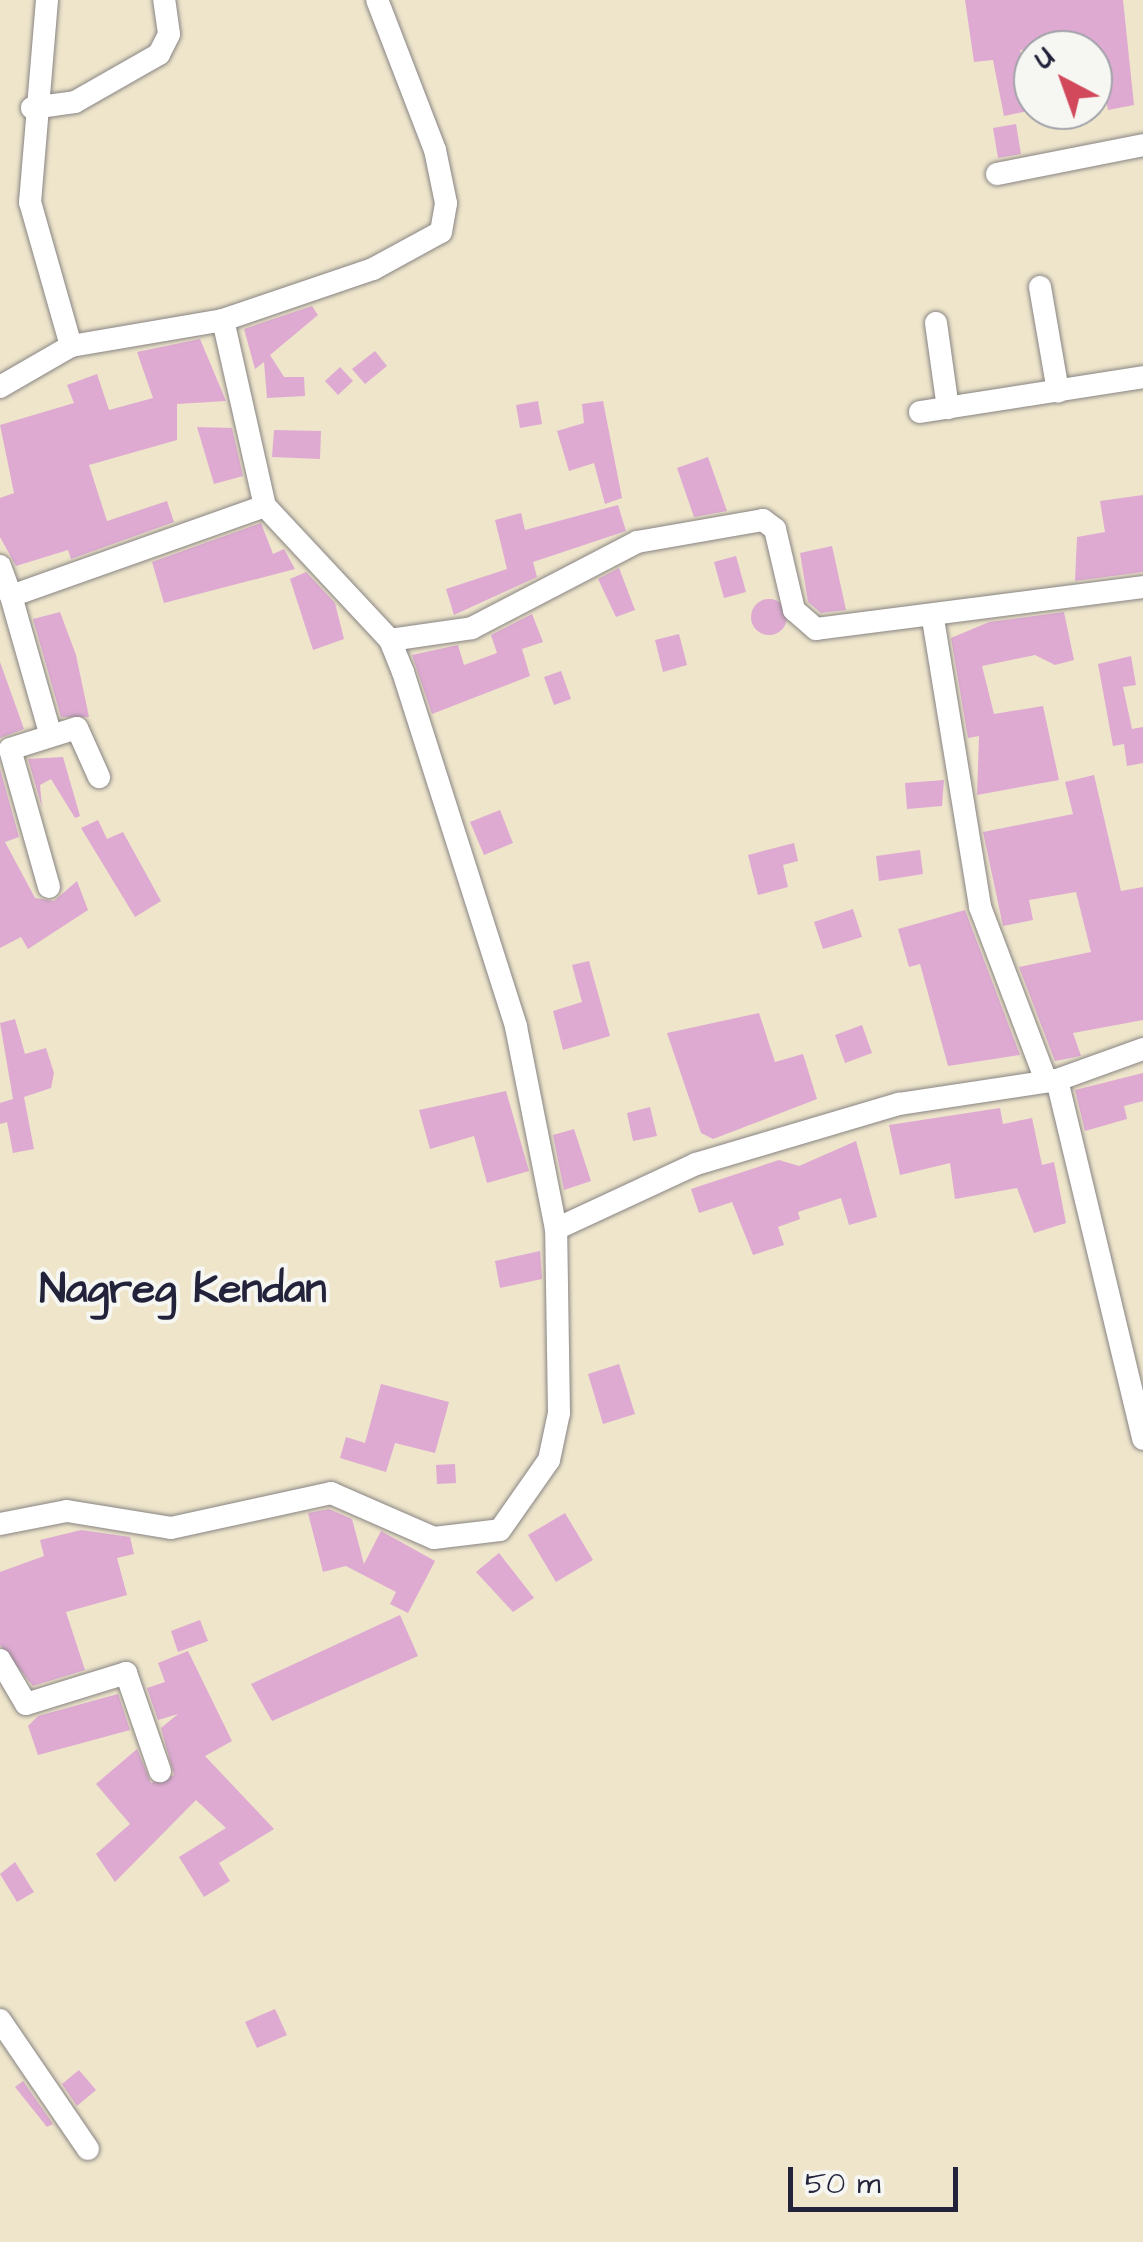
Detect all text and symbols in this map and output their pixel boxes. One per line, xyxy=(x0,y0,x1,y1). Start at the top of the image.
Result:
north arrow xyxy=(1013,30,1113,130)
text: U xyxy=(1026,39,1063,78)
district label: Nagreg Kendan xyxy=(40,1265,326,1315)
scale bar xyxy=(793,2147,963,2209)
text: 50 m xyxy=(805,2163,881,2205)

